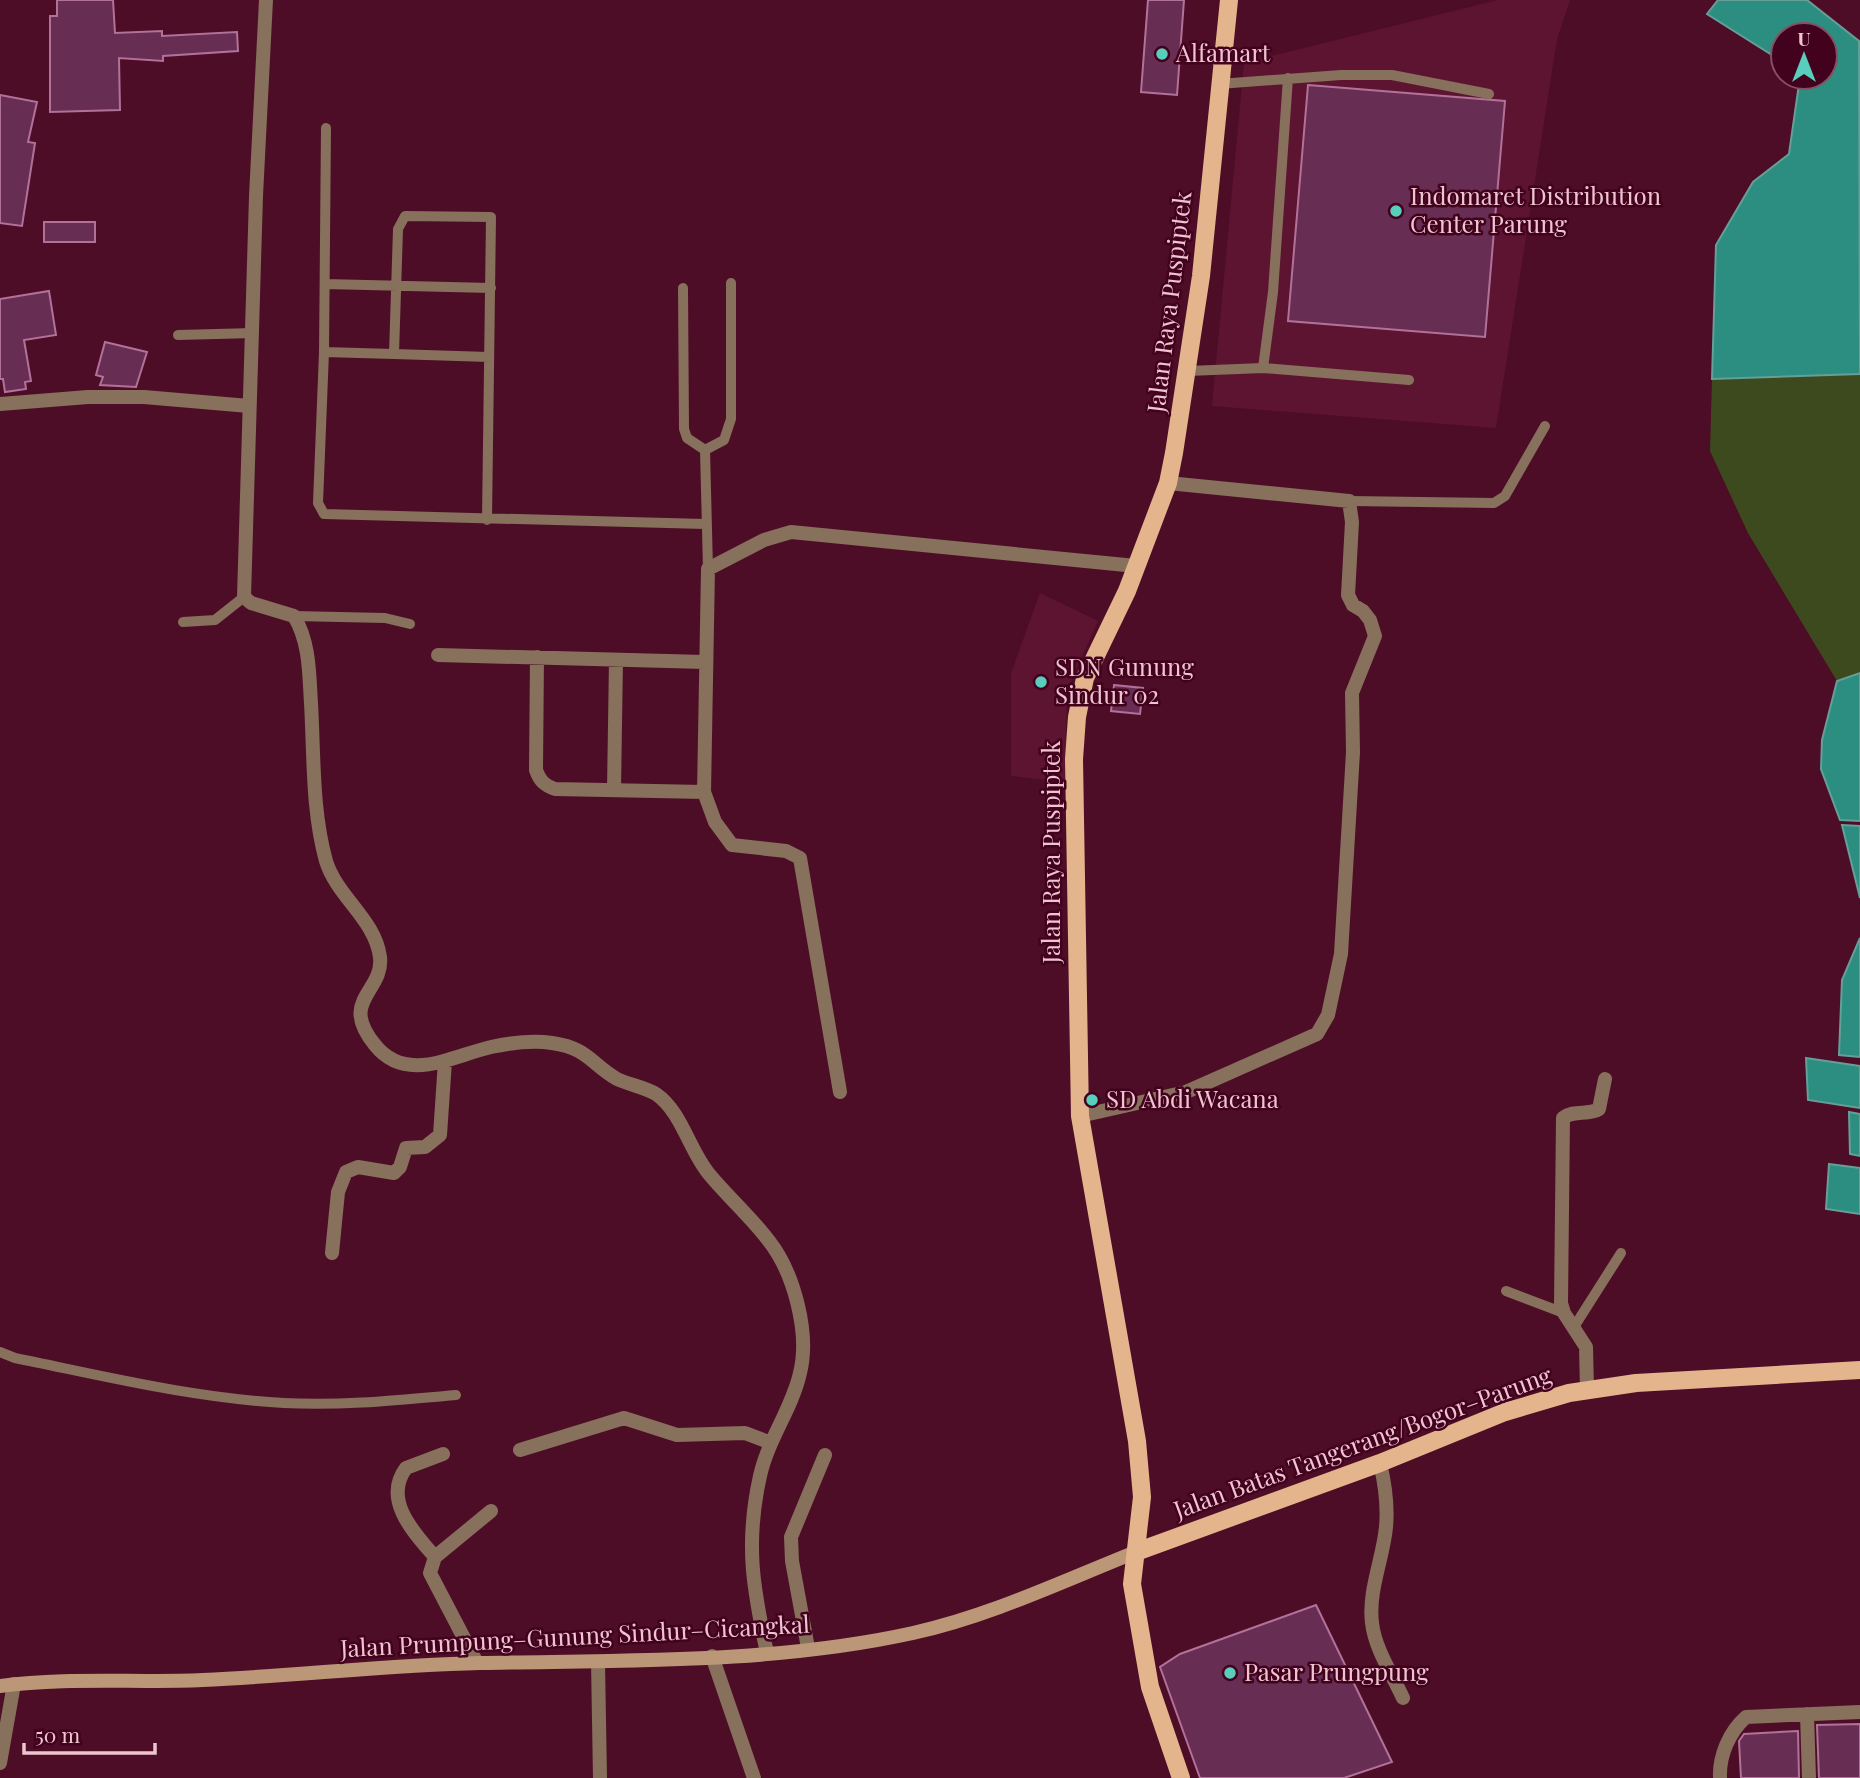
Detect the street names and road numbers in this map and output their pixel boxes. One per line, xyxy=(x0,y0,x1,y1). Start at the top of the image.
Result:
street label: Jalan Raya Puspiptek xyxy=(1138,188,1198,415)
street label: Jalan Raya Puspiptek xyxy=(1034,740,1066,964)
street label: Jalan Batas Tangerang/Bogor–Parung xyxy=(1168,1358,1556,1525)
street label: Jalan Prumpung–Gunung Sindur–Cicangkal xyxy=(338,1607,810,1663)

